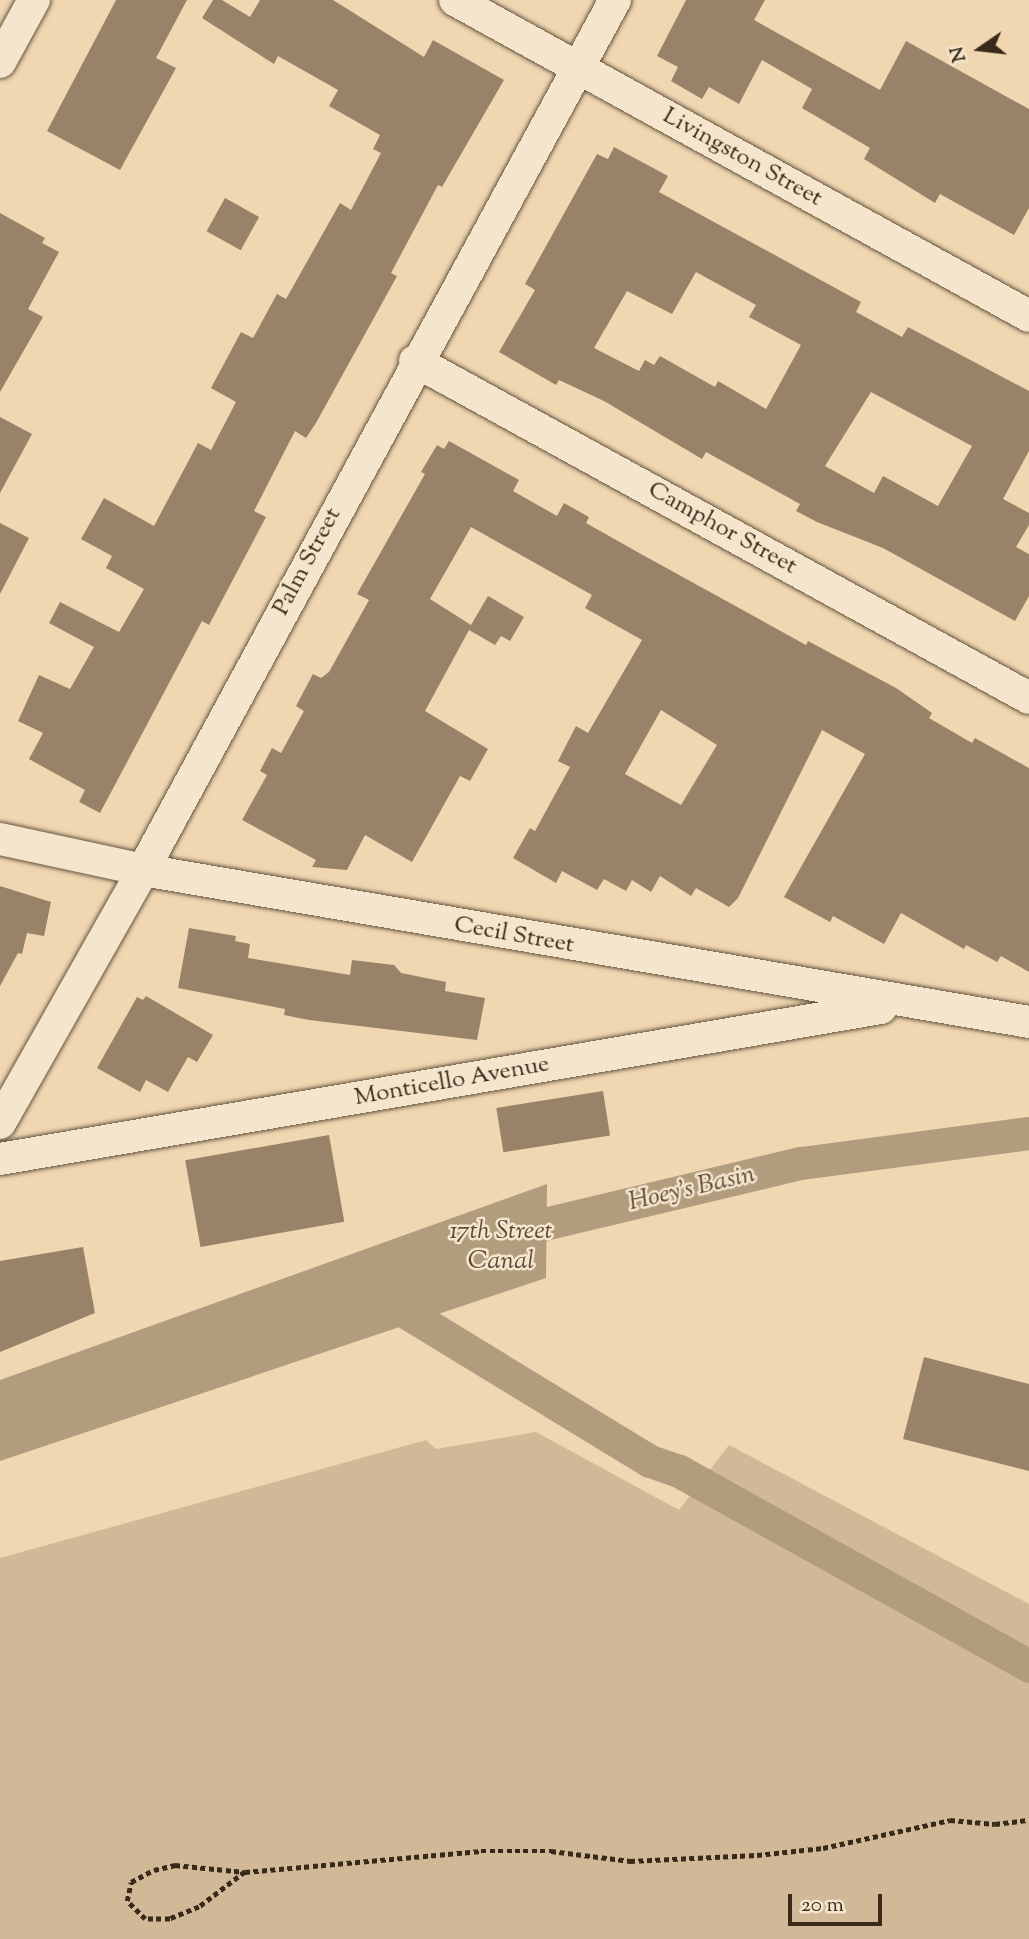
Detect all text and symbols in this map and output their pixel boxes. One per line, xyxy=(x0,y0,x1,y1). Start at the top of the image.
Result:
north arrow xyxy=(945,14,1015,84)
text: N xyxy=(944,44,974,65)
street label: Livingston Street xyxy=(657,102,827,214)
street label: Camphor Street xyxy=(642,476,802,582)
street label: Palm Street xyxy=(268,503,348,621)
street label: Cecil Street xyxy=(452,911,576,961)
street label: Monticello Avenue xyxy=(352,1051,552,1113)
water label: Hoey's Basin xyxy=(626,1159,758,1219)
water label: 17th Street Canal xyxy=(450,1216,552,1278)
scale bar xyxy=(791,1880,886,1924)
text: 20 m xyxy=(801,1891,844,1921)

